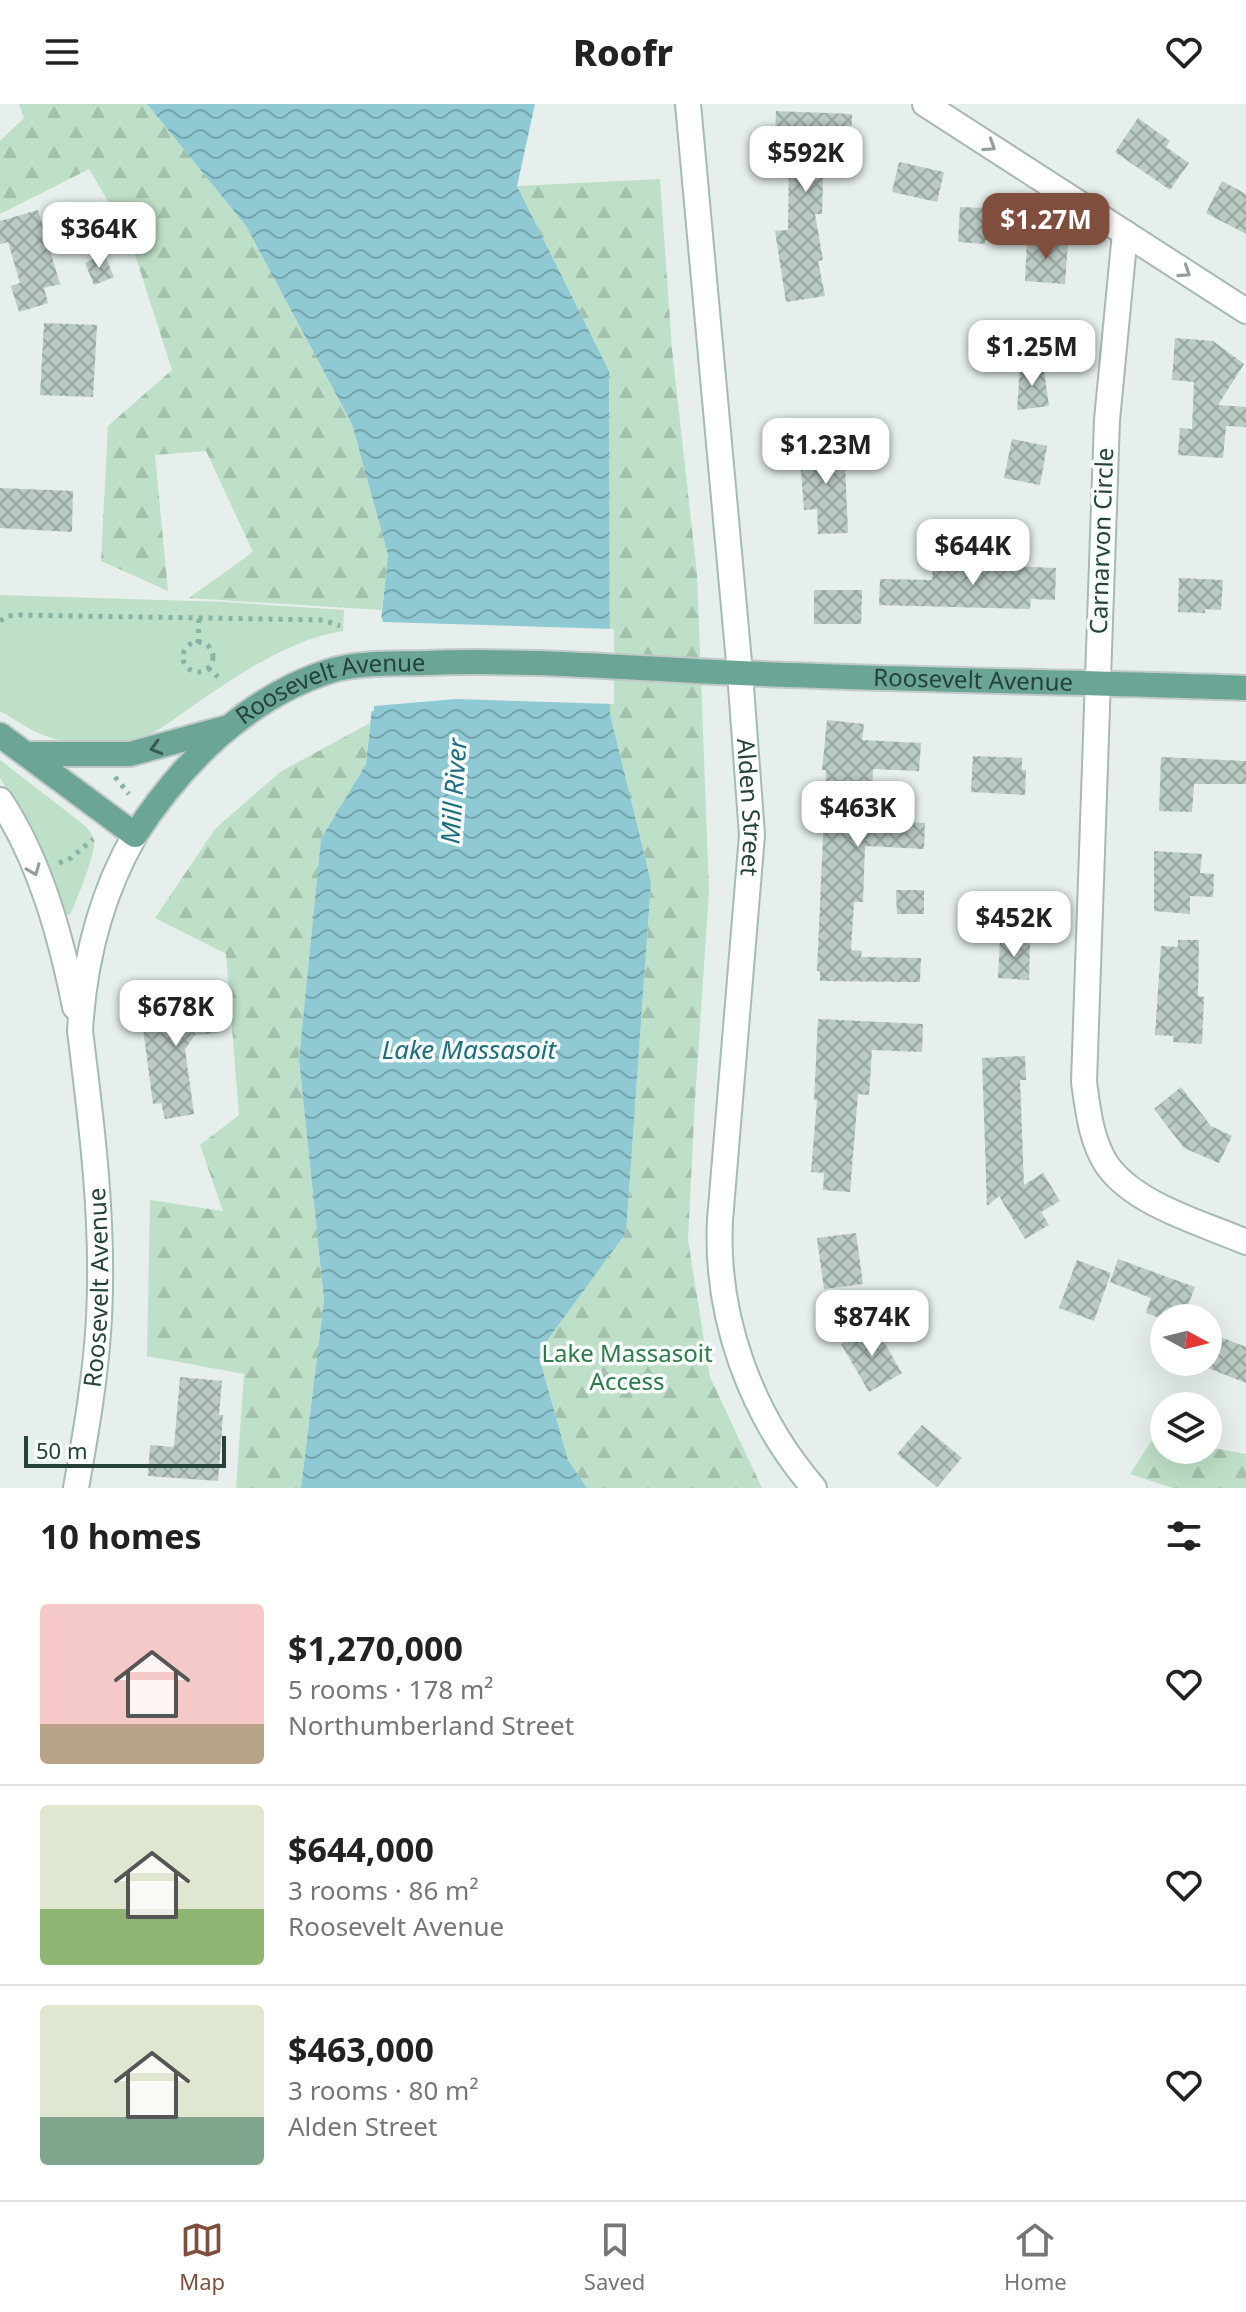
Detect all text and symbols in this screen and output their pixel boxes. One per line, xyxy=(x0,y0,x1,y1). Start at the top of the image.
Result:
text: Roofr xyxy=(573,28,673,77)
icon: menu xyxy=(40,30,84,74)
icon: heart xyxy=(1162,30,1206,74)
pin: $592K xyxy=(750,126,862,194)
text: $592K xyxy=(768,134,844,170)
one-way arrow xyxy=(981,137,996,152)
pin: $1.27M xyxy=(981,193,1111,261)
text: $1.27M xyxy=(1000,201,1092,237)
pin: $364K xyxy=(43,202,155,270)
text: $364K xyxy=(61,210,137,246)
one-way arrow xyxy=(1177,262,1191,277)
pin: $1.25M xyxy=(967,320,1097,388)
text: $1.25M xyxy=(986,328,1078,364)
pin: $1.23M xyxy=(761,418,891,486)
text: $1.23M xyxy=(780,426,872,462)
street label: Carnarvon Circle xyxy=(1081,447,1120,635)
pin: $644K xyxy=(917,519,1029,587)
text: $644K xyxy=(935,527,1011,563)
street label: Roosevelt Avenue xyxy=(228,645,426,731)
street label: Roosevelt Avenue xyxy=(873,660,1073,698)
water label: Mill River xyxy=(431,735,475,845)
street label: Alden Street xyxy=(730,737,770,878)
one-way arrow xyxy=(149,739,163,755)
pin: $463K xyxy=(802,781,914,849)
text: $463K xyxy=(820,789,896,825)
one-way arrow xyxy=(24,862,41,876)
pin: $452K xyxy=(958,891,1070,959)
text: $452K xyxy=(976,899,1052,935)
pin: $678K xyxy=(120,980,232,1048)
text: $678K xyxy=(138,988,214,1024)
water label: Lake Massasoit xyxy=(382,1031,558,1067)
street label: Roosevelt Avenue xyxy=(75,1187,115,1389)
pin: $874K xyxy=(816,1290,928,1358)
text: $874K xyxy=(834,1298,910,1334)
north arrow xyxy=(1150,1304,1222,1376)
map controls xyxy=(1150,1304,1222,1464)
park label: Lake Massasoit Access xyxy=(541,1336,713,1397)
button: layers xyxy=(1150,1392,1222,1464)
scale bar xyxy=(24,1432,226,1468)
text: 50 m xyxy=(36,1435,87,1465)
text: 10 homes xyxy=(40,1513,202,1559)
icon: filters xyxy=(1162,1514,1206,1558)
text: $1,270,000 xyxy=(288,1625,463,1671)
icon: home xyxy=(104,1636,200,1732)
icon: heart xyxy=(1162,1662,1206,1706)
text: 5 rooms · 178 m² xyxy=(288,1671,493,1707)
text: Northumberland Street xyxy=(288,1707,574,1743)
text: $644,000 xyxy=(288,1826,434,1872)
icon: home xyxy=(104,1837,200,1933)
icon: heart xyxy=(1162,1863,1206,1907)
text: 3 rooms · 86 m² xyxy=(288,1872,478,1908)
text: Roosevelt Avenue xyxy=(288,1908,504,1944)
text: $463,000 xyxy=(288,2026,434,2072)
icon: home xyxy=(104,2037,200,2133)
icon: heart xyxy=(1162,2063,1206,2107)
text: 3 rooms · 80 m² xyxy=(288,2072,478,2108)
text: Alden Street xyxy=(288,2108,437,2144)
tab: Map xyxy=(179,2218,225,2296)
tab: Saved xyxy=(584,2218,645,2296)
tab: Home xyxy=(1004,2218,1067,2296)

